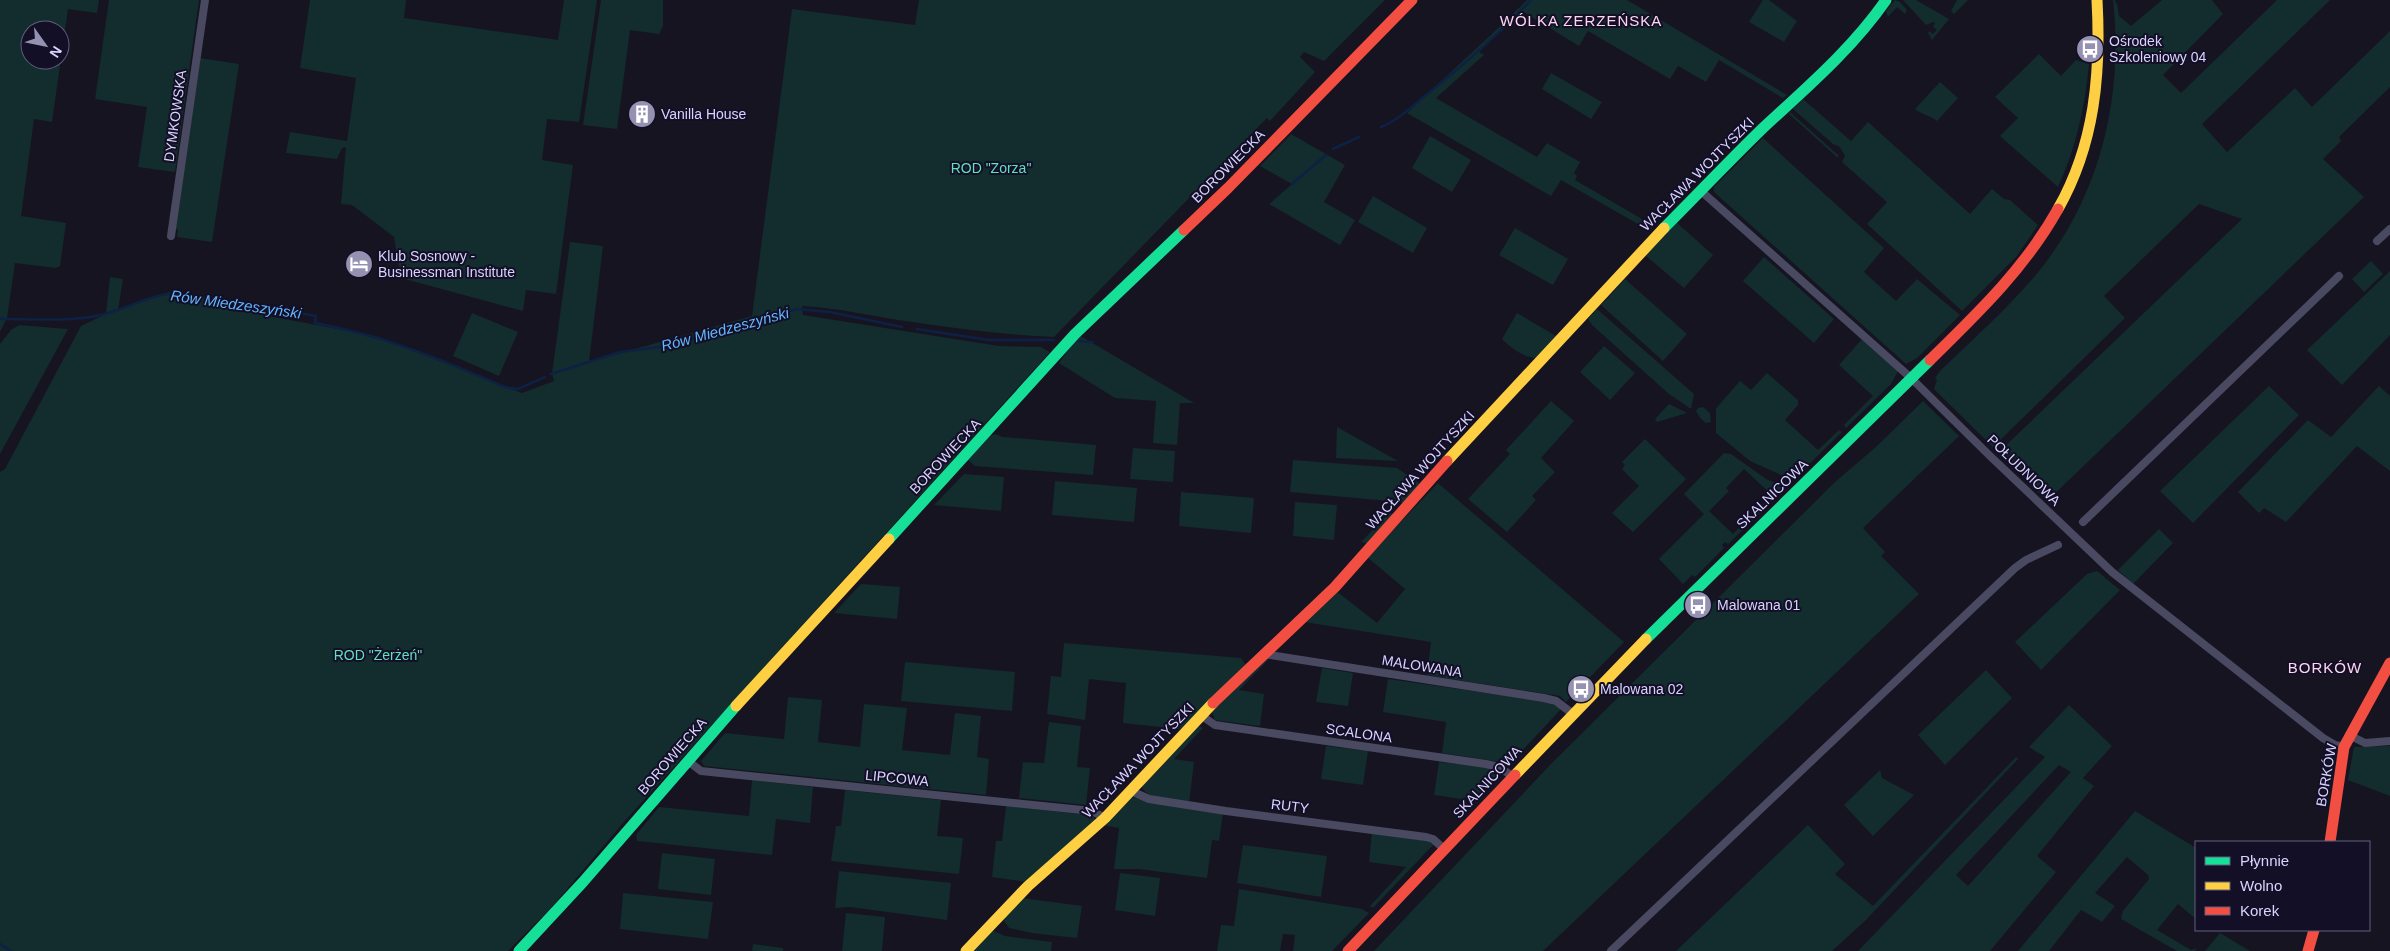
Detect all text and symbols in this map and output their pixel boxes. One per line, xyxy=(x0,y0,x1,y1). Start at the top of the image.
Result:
district label: WÓLKA ZERZEŃSKA xyxy=(1500,12,1662,29)
north arrow xyxy=(20,20,70,70)
place label: Ośrodek Szkoleniowy 04 xyxy=(2109,33,2206,65)
bus stop icon: Ośrodek Szkoleniowy 04 xyxy=(2075,34,2105,64)
text: N xyxy=(46,43,65,61)
street label: DYMKOWSKA xyxy=(161,68,189,163)
building icon: Vanilla House xyxy=(627,99,657,129)
place label: Vanilla House xyxy=(661,106,747,122)
street label: WACŁAWA WOJTYSZKI xyxy=(1637,114,1757,234)
street label: BOROWIECKA xyxy=(1188,126,1268,206)
park label: ROD "Zorza" xyxy=(951,160,1031,176)
place label: Klub Sosnowy - Businessman Institute xyxy=(378,248,515,280)
hotel icon: Klub Sosnowy - Businessman Institute xyxy=(344,249,374,279)
water label: Rów Miedzeszyński xyxy=(170,286,303,322)
water label: Rów Miedzeszyński xyxy=(659,304,791,354)
street label: WACŁAWA WOJTYSZKI xyxy=(1363,407,1477,533)
street label: BOROWIECKA xyxy=(906,415,984,497)
street label: POŁUDNIOWA xyxy=(1984,431,2064,509)
street label: SKALNICOWA xyxy=(1733,456,1811,532)
bus stop icon: Malowana 01 xyxy=(1683,590,1713,620)
place label: Malowana 01 xyxy=(1717,597,1800,613)
park label: ROD "Żerżeń" xyxy=(334,646,422,663)
street label: MALOWANA xyxy=(1381,652,1464,680)
district label: BORKÓW xyxy=(2288,659,2362,676)
bus stop icon: Malowana 02 xyxy=(1566,674,1596,704)
place label: Malowana 02 xyxy=(1600,681,1683,697)
street label: WACŁAWA WOJTYSZKI xyxy=(1079,699,1197,821)
street label: BOROWIECKA xyxy=(634,714,710,798)
street label: SCALONA xyxy=(1325,720,1394,746)
street label: BORKÓW xyxy=(2313,741,2340,808)
street label: SKALNICOWA xyxy=(1449,742,1525,821)
street label: LIPCOWA xyxy=(864,767,930,789)
street label: RUTY xyxy=(1270,796,1311,816)
legend xyxy=(2195,841,2370,931)
text: Płynnie xyxy=(2240,852,2289,869)
text: Wolno xyxy=(2240,877,2282,894)
text: Korek xyxy=(2240,902,2280,919)

